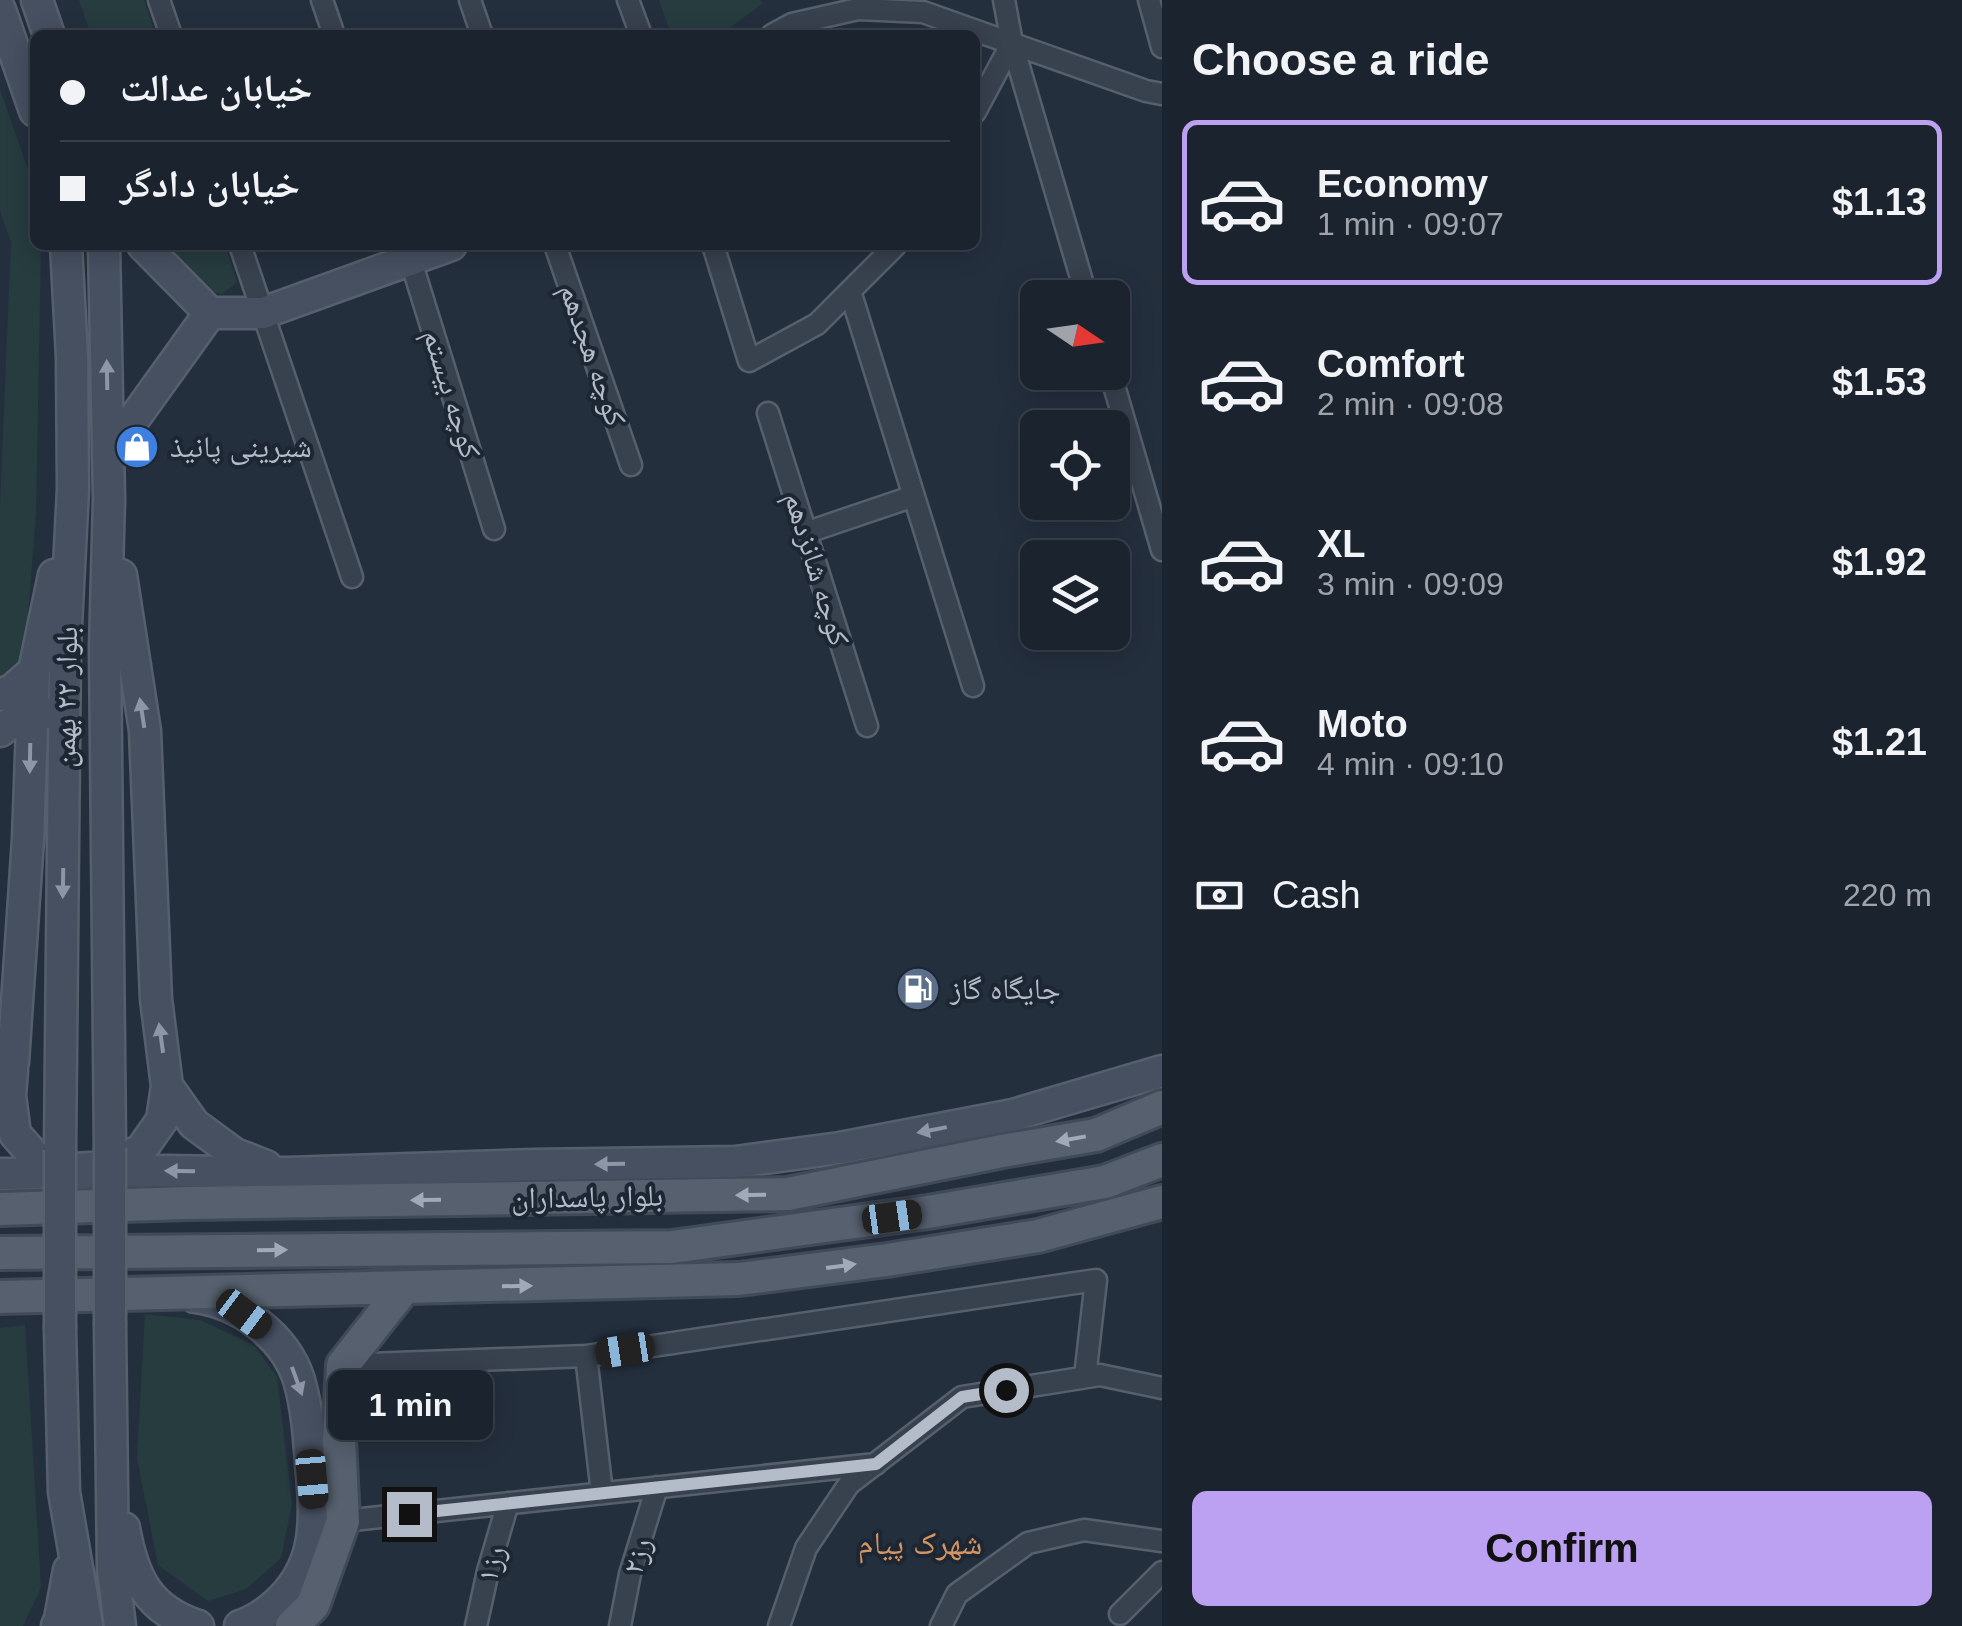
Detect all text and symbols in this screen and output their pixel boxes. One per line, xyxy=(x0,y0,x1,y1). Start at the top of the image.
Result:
text: Choose a ride xyxy=(1192,34,1490,85)
text: خیابان عدالت xyxy=(120,67,312,109)
icon: car xyxy=(1197,158,1287,248)
text: خیابان دادگر xyxy=(120,163,300,205)
text: Economy xyxy=(1317,163,1488,205)
text: $1.13 xyxy=(1832,181,1927,223)
text: 1 min · 09:07 xyxy=(1317,206,1504,242)
street label: کوچه هجدهم xyxy=(550,279,633,431)
north arrow xyxy=(1020,280,1130,390)
map controls xyxy=(1020,280,1130,650)
street label: کوچه بیستم xyxy=(413,325,488,463)
icon: car xyxy=(1197,338,1287,428)
text: Comfort xyxy=(1317,343,1465,385)
one-way arrow xyxy=(99,359,115,391)
text: $1.53 xyxy=(1832,361,1927,403)
text: 2 min · 09:08 xyxy=(1317,386,1504,422)
button: locate xyxy=(1020,410,1130,520)
shop icon: شیرینی پانیذ xyxy=(114,424,160,470)
place label: شیرینی پانیذ xyxy=(170,430,312,465)
street label: کوچه شانزدهم xyxy=(775,488,856,651)
icon: car xyxy=(1197,518,1287,608)
text: XL xyxy=(1317,523,1366,565)
button: layers xyxy=(1020,540,1130,650)
text: $1.92 xyxy=(1832,541,1927,583)
text: 3 min · 09:09 xyxy=(1317,566,1504,602)
street label: بلوار ۲۲ بهمن xyxy=(48,626,85,768)
one-way arrow xyxy=(134,697,150,729)
icon: car xyxy=(1197,698,1287,788)
text: Moto xyxy=(1317,703,1408,745)
text: $1.21 xyxy=(1832,721,1927,763)
one-way arrow xyxy=(21,742,37,774)
text: 4 min · 09:10 xyxy=(1317,746,1504,782)
one-way arrow xyxy=(55,867,71,899)
icon: cash xyxy=(1192,868,1247,923)
text: Cash xyxy=(1272,874,1361,916)
text: 220 m xyxy=(1843,877,1932,913)
fuel station icon: جایگاه گاز xyxy=(895,966,941,1012)
place label: جایگاه گاز xyxy=(949,972,1061,1006)
one-way arrow xyxy=(152,1021,168,1053)
one-way arrow xyxy=(917,1123,948,1139)
one-way arrow xyxy=(1054,1132,1086,1147)
one-way arrow xyxy=(594,1156,626,1172)
one-way arrow xyxy=(164,1163,196,1179)
street label: بلوار پاسداران xyxy=(511,1179,663,1217)
one-way arrow xyxy=(734,1187,766,1203)
one-way arrow xyxy=(409,1192,441,1208)
car xyxy=(860,1198,924,1236)
one-way arrow xyxy=(257,1242,289,1258)
one-way arrow xyxy=(826,1258,858,1274)
one-way arrow xyxy=(502,1278,534,1294)
car xyxy=(211,1284,277,1344)
car xyxy=(593,1330,657,1370)
one-way arrow xyxy=(290,1366,305,1396)
route start xyxy=(984,1368,1029,1413)
callout: 1 min xyxy=(326,1369,492,1439)
text: 1 min xyxy=(369,1387,452,1423)
car xyxy=(294,1448,330,1510)
button: Confirm xyxy=(1192,1491,1932,1606)
route end xyxy=(387,1492,432,1537)
district label: شهرک پیام xyxy=(858,1525,982,1564)
street label: رز۲ xyxy=(616,1534,657,1578)
street label: رز۱ xyxy=(470,1542,511,1586)

